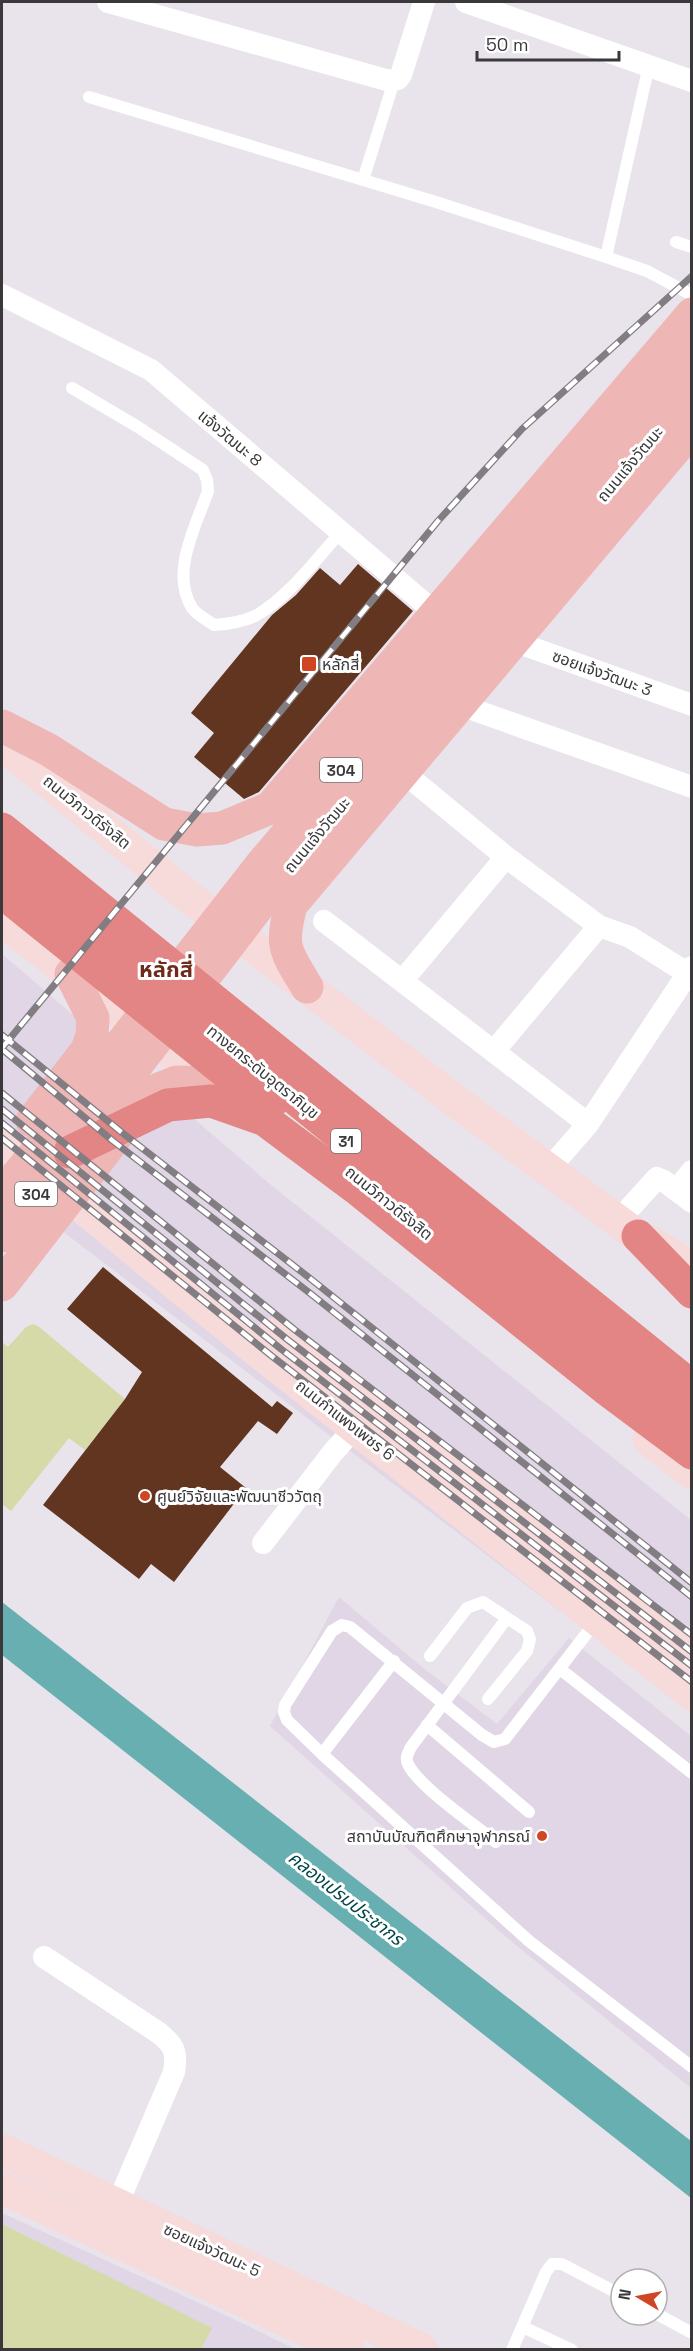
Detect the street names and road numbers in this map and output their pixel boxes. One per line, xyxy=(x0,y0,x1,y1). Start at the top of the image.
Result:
street label: แจ้งวัฒนะ 8 xyxy=(194,405,266,471)
street label: ถนนแจ้งวัฒนะ xyxy=(592,422,668,506)
street label: ซอยแจ้งวัฒนะ 3 xyxy=(549,645,655,701)
road number: 304 xyxy=(320,758,362,782)
street label: ถนนวิภาวดีรังสิต xyxy=(39,770,135,854)
street label: ถนนแจ้งวัฒนะ xyxy=(279,793,355,877)
street label: ทางยกระดับอุตราภิมุข xyxy=(203,1020,323,1124)
road number: 31 xyxy=(331,1129,361,1153)
street label: ถนนวิภาวดีรังสิต xyxy=(341,1161,437,1245)
road number: 304 xyxy=(15,1182,57,1206)
street label: ถนนกำแพงเพชร 6 xyxy=(291,1375,399,1465)
street label: ซอยแจ้งวัฒนะ 5 xyxy=(160,2218,264,2282)

